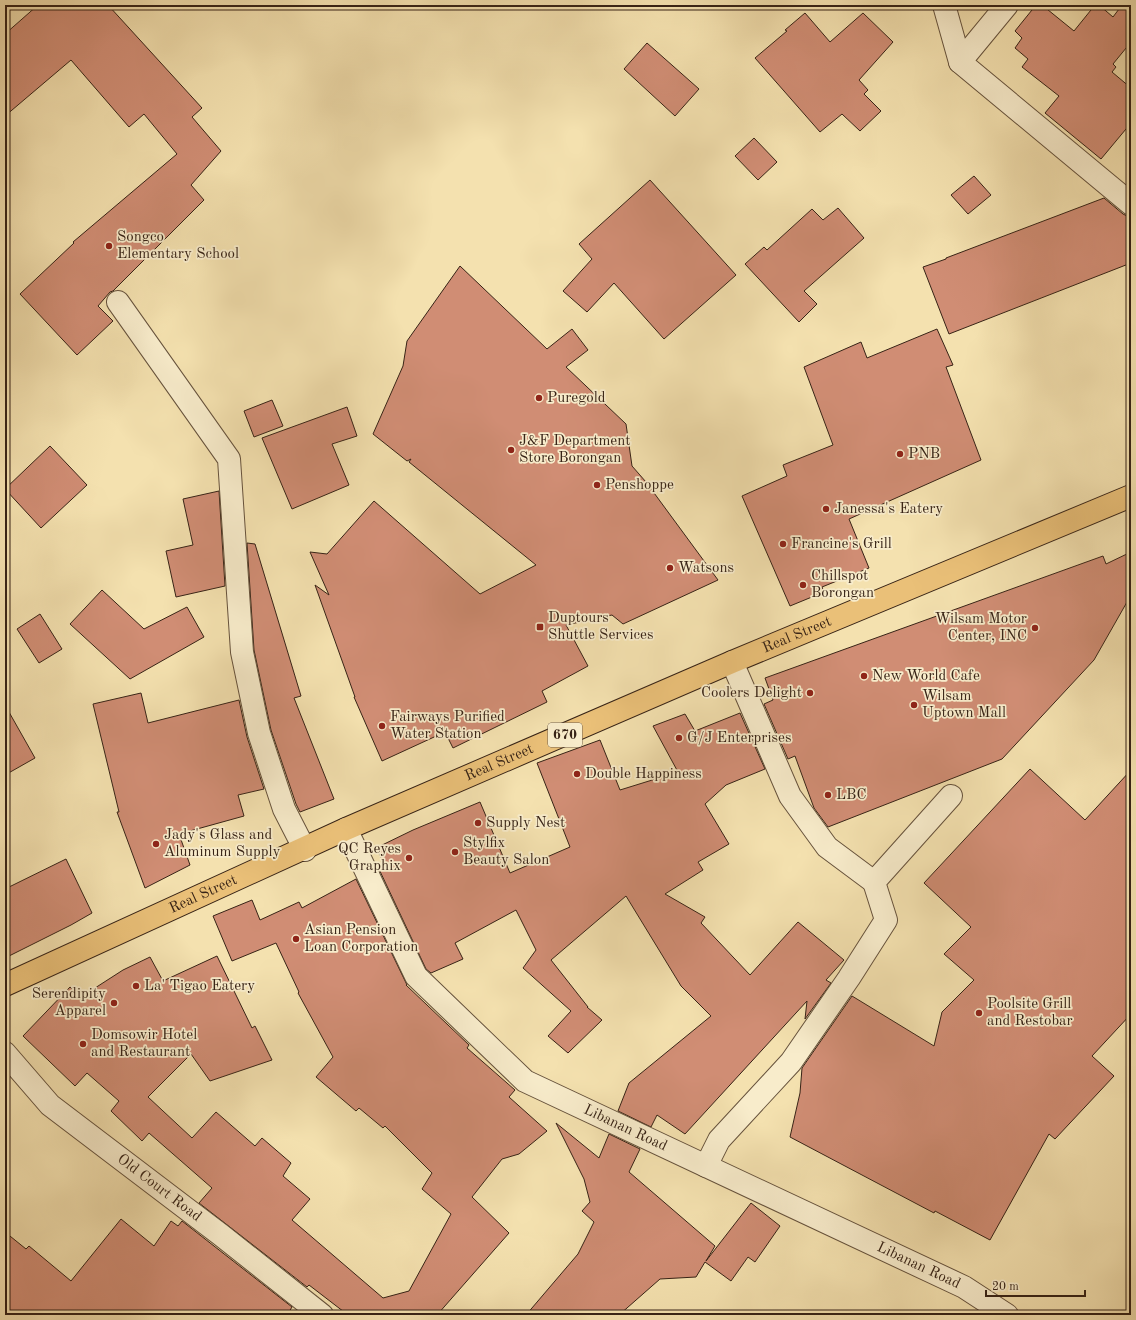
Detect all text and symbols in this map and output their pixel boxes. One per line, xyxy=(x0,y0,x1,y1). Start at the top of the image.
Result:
place label: Songco Elementary School xyxy=(117,230,239,262)
marker: Songco Elementary School xyxy=(104,241,114,251)
place label: Puregold xyxy=(547,391,606,406)
marker: Puregold xyxy=(534,393,544,403)
place label: J&F Department Store Borongan xyxy=(519,434,631,466)
marker: J&F Department Store Borongan xyxy=(506,445,516,455)
place label: PNB xyxy=(908,447,940,462)
marker: PNB xyxy=(895,449,905,459)
place label: Penshoppe xyxy=(605,478,674,493)
marker: Penshoppe xyxy=(592,480,602,490)
place label: Janessa's Eatery xyxy=(834,502,943,517)
marker: Janessa's Eatery xyxy=(821,504,831,514)
place label: Francine's Grill xyxy=(791,537,892,552)
marker: Francine's Grill xyxy=(778,539,788,549)
place label: Watsons xyxy=(678,561,734,576)
marker: Watsons xyxy=(665,563,675,573)
place label: Chillspot Borongan xyxy=(811,569,874,601)
marker: Chillspot Borongan xyxy=(798,580,808,590)
place label: Duptours Shuttle Services xyxy=(548,611,653,643)
place label: Wilsam Motor Center, INC xyxy=(935,612,1027,644)
street label: Real Street xyxy=(760,614,834,656)
marker: Duptours Shuttle Services xyxy=(535,622,545,632)
marker: Wilsam Motor Center, INC xyxy=(1030,623,1040,633)
place label: New World Cafe xyxy=(872,669,980,684)
marker: New World Cafe xyxy=(859,671,869,681)
place label: Coolers Delight xyxy=(701,686,802,701)
marker: Coolers Delight xyxy=(805,688,815,698)
place label: Wilsam Uptown Mall xyxy=(922,689,1006,721)
marker: Wilsam Uptown Mall xyxy=(909,700,919,710)
place label: Fairways Purified Water Station xyxy=(390,710,505,742)
marker: Fairways Purified Water Station xyxy=(377,721,387,731)
road number: 670 xyxy=(548,723,582,747)
place label: G/J Enterprises xyxy=(687,731,792,746)
marker: G/J Enterprises xyxy=(674,733,684,743)
street label: Real Street xyxy=(463,741,536,784)
place label: Double Happiness xyxy=(585,767,702,782)
marker: Double Happiness xyxy=(572,769,582,779)
place label: LBC xyxy=(836,788,866,803)
marker: LBC xyxy=(823,790,833,800)
place label: Supply Nest xyxy=(486,816,565,831)
marker: Supply Nest xyxy=(473,818,483,828)
place label: Jady's Glass and Aluminum Supply xyxy=(164,828,281,860)
place label: Stylfix Beauty Salon xyxy=(463,836,549,868)
marker: Jady's Glass and Aluminum Supply xyxy=(151,839,161,849)
place label: QC Reyes Graphix xyxy=(338,842,401,874)
marker: Stylfix Beauty Salon xyxy=(450,847,460,857)
marker: QC Reyes Graphix xyxy=(404,853,414,863)
street label: Real Street xyxy=(167,872,240,916)
place label: Asian Pension Loan Corporation xyxy=(304,923,418,955)
marker: Asian Pension Loan Corporation xyxy=(291,934,301,944)
place label: La' Tigao Eatery xyxy=(144,979,255,994)
marker: La' Tigao Eatery xyxy=(131,981,141,991)
place label: Serendipity Apparel xyxy=(32,987,106,1019)
place label: Poolsite Grill and Restobar xyxy=(987,997,1073,1029)
marker: Serendipity Apparel xyxy=(109,998,119,1008)
marker: Poolsite Grill and Restobar xyxy=(974,1008,984,1018)
place label: Domsowir Hotel and Restaurant xyxy=(91,1028,197,1060)
marker: Domsowir Hotel and Restaurant xyxy=(78,1039,88,1049)
street label: Libanan Road xyxy=(581,1102,670,1154)
street label: Old Court Road xyxy=(114,1151,204,1225)
street label: Libanan Road xyxy=(874,1240,963,1292)
scale bar xyxy=(986,1272,1085,1298)
text: 20 m xyxy=(992,1281,1019,1293)

